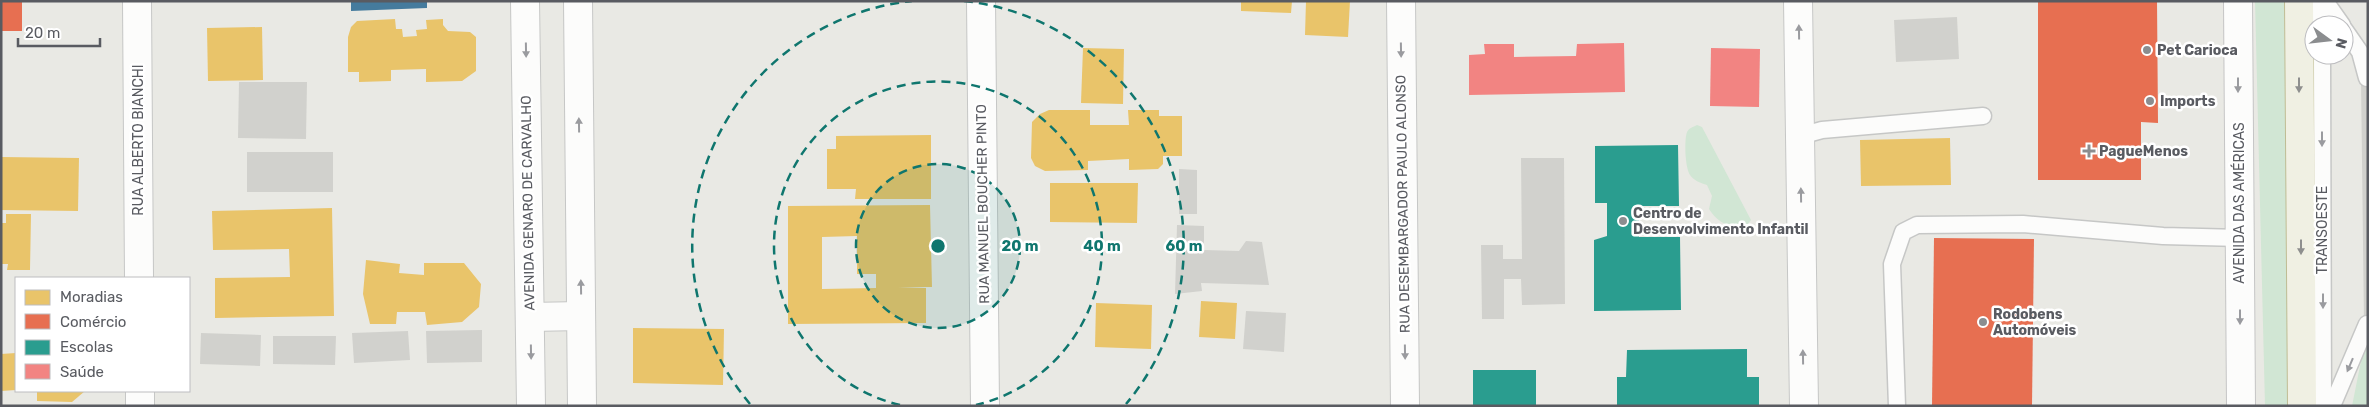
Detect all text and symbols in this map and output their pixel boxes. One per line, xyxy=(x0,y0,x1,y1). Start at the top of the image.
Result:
scale bar xyxy=(18,15,100,47)
north arrow xyxy=(2304,15,2354,65)
text: 20 m xyxy=(25,24,60,42)
one-way arrow xyxy=(1795,24,1803,40)
text: N xyxy=(2332,36,2351,50)
one-way arrow xyxy=(522,42,530,58)
one-way arrow xyxy=(1397,42,1405,58)
place label: Pet Carioca xyxy=(2157,42,2238,59)
marker: Pet Carioca xyxy=(2141,44,2153,56)
street label: RUA ALBERTO BIANCHI xyxy=(130,64,147,216)
street label: RUA DESEMBARGADOR PAULO ALONSO xyxy=(1392,75,1414,333)
one-way arrow xyxy=(2234,77,2242,93)
one-way arrow xyxy=(2295,77,2303,93)
place label: Imports xyxy=(2160,93,2216,110)
street label: AVENIDA GENARO DE CARVALHO xyxy=(518,95,538,311)
marker: Imports xyxy=(2144,95,2156,107)
street label: RUA MANUEL BOUCHER PINTO xyxy=(973,104,993,304)
one-way arrow xyxy=(575,116,583,132)
street label: AVENIDA DAS AMÉRICAS xyxy=(2230,122,2248,284)
one-way arrow xyxy=(2318,131,2326,147)
place label: PagueMenos xyxy=(2099,143,2188,160)
marker: PagueMenos xyxy=(2083,145,2095,157)
one-way arrow xyxy=(1797,186,1805,202)
street label: TRANSOESTE xyxy=(2314,186,2331,274)
place label: Centro de Desenvolvimento Infantil xyxy=(1633,205,1809,238)
marker: Centro de Desenvolvimento Infantil xyxy=(1617,215,1629,227)
centre of rings xyxy=(929,237,947,255)
text: 20 m xyxy=(1002,237,1038,255)
text: 40 m xyxy=(1083,237,1121,255)
text: 60 m xyxy=(1166,237,1202,255)
one-way arrow xyxy=(2297,240,2305,256)
legend xyxy=(15,277,190,392)
one-way arrow xyxy=(577,279,585,295)
text: Moradias xyxy=(60,288,123,306)
one-way arrow xyxy=(2319,293,2327,309)
place label: Rodobens Automóveis xyxy=(1993,306,2076,339)
one-way arrow xyxy=(2236,310,2244,326)
text: Comércio xyxy=(60,313,126,331)
marker: Rodobens Automóveis xyxy=(1977,316,1989,328)
text: Escolas xyxy=(60,338,114,356)
one-way arrow xyxy=(527,345,535,361)
one-way arrow xyxy=(1401,345,1409,361)
one-way arrow xyxy=(1799,349,1807,365)
one-way arrow xyxy=(2345,358,2353,372)
text: Saúde xyxy=(60,363,104,381)

